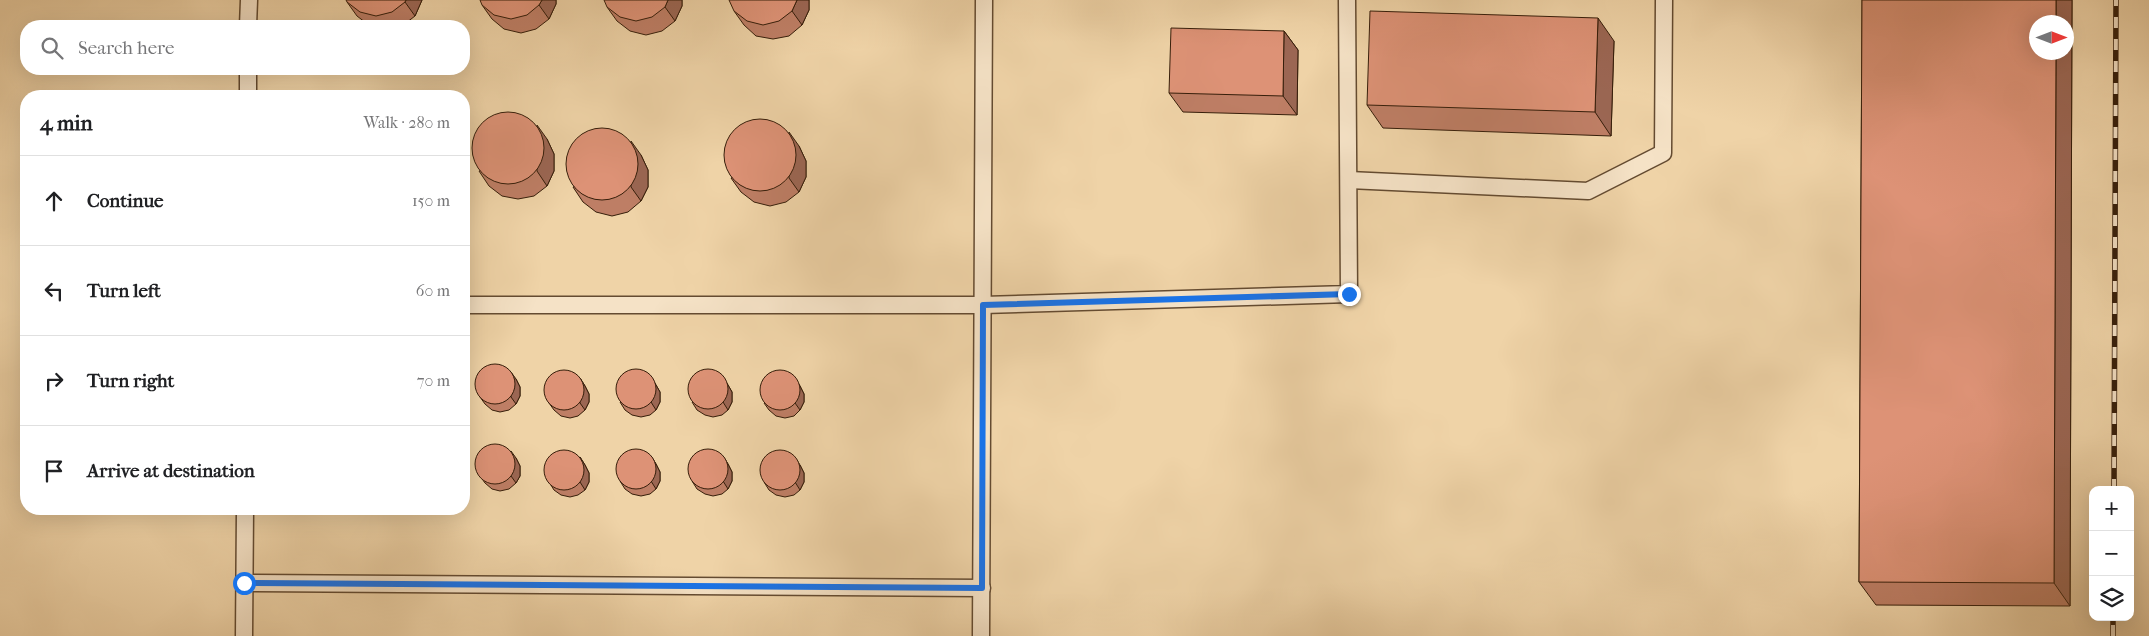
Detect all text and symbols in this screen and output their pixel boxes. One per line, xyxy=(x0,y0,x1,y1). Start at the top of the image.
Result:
north arrow xyxy=(2029,15,2074,60)
search box xyxy=(20,20,470,75)
icon: search xyxy=(38,34,66,62)
text: Search here xyxy=(78,37,174,59)
text: 4 min xyxy=(40,111,93,135)
text: Walk · 280 m xyxy=(363,113,450,132)
icon: ahead xyxy=(40,187,68,215)
text: Continue xyxy=(87,190,163,212)
text: 150 m xyxy=(412,191,450,210)
icon: left xyxy=(40,277,68,305)
text: Turn left xyxy=(87,280,161,302)
text: 60 m xyxy=(416,281,450,300)
route end xyxy=(1338,283,1361,306)
icon: right xyxy=(40,367,68,395)
text: Turn right xyxy=(87,370,174,392)
text: 70 m xyxy=(417,371,450,390)
icon: arrive xyxy=(40,457,68,485)
text: Arrive at destination xyxy=(87,460,255,482)
map controls xyxy=(2089,486,2134,621)
button: + xyxy=(2089,486,2134,531)
button: − xyxy=(2089,531,2134,576)
route start xyxy=(233,572,256,595)
button: layers xyxy=(2089,576,2134,621)

